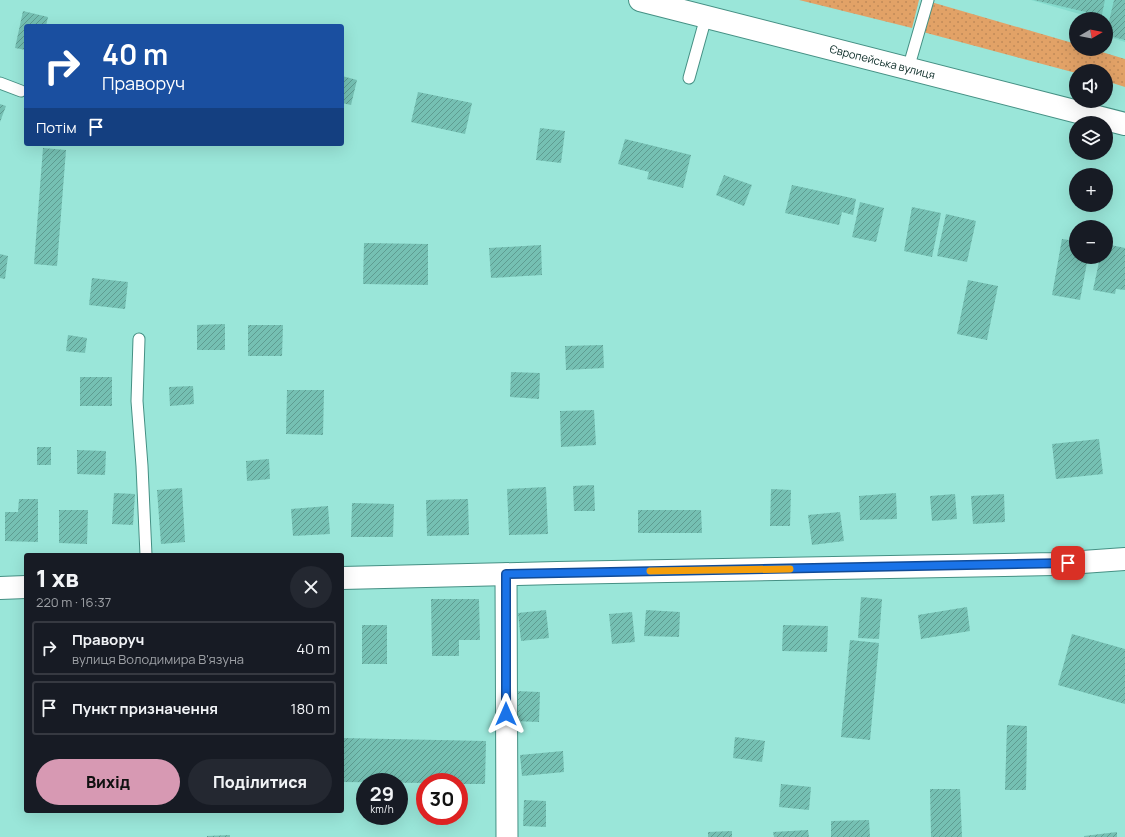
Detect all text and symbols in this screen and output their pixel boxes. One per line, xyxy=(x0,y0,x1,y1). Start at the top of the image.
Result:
north arrow xyxy=(1069,12,1113,56)
map controls xyxy=(1069,12,1113,264)
text: 40 m xyxy=(102,35,168,73)
icon: right xyxy=(36,40,88,92)
street label: Європейська вулиця xyxy=(828,41,937,82)
button: sound xyxy=(1069,64,1113,108)
text: Праворуч xyxy=(102,71,185,95)
icon: arrive xyxy=(85,116,107,138)
button: layers xyxy=(1069,116,1113,160)
text: Потім xyxy=(36,117,77,138)
button: + xyxy=(1069,168,1113,212)
button: − xyxy=(1069,220,1113,264)
pin xyxy=(1051,546,1085,580)
icon: arrive xyxy=(1057,552,1079,574)
text: 1 хв xyxy=(36,561,79,594)
button: close xyxy=(290,566,332,608)
text: 220 m · 16:37 xyxy=(36,593,111,611)
text: Праворуч xyxy=(72,629,144,650)
icon: right xyxy=(38,637,60,659)
text: 40 m xyxy=(296,638,330,659)
text: вулиця Володимира В'язуна xyxy=(72,650,244,668)
position arrow xyxy=(485,693,527,735)
icon: arrive xyxy=(38,697,60,719)
text: Пункт призначення xyxy=(72,698,218,719)
text: 180 m xyxy=(291,698,330,719)
button: Вихід xyxy=(36,759,180,805)
button: Поділитися xyxy=(188,759,332,805)
speed limit sign: 30 xyxy=(416,773,468,825)
text: 29 xyxy=(370,780,394,807)
text: km/h xyxy=(370,802,394,816)

